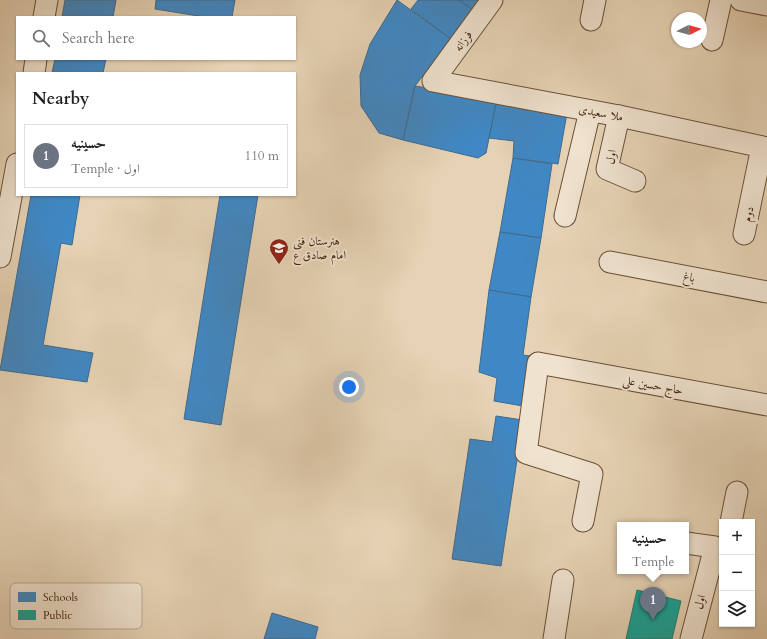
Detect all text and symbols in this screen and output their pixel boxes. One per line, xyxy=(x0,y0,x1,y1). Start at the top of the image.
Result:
north arrow xyxy=(671,12,707,48)
search box xyxy=(16,16,296,60)
icon: search xyxy=(30,27,52,49)
street label: فرزانه xyxy=(450,27,476,55)
text: Search here xyxy=(62,28,135,48)
text: Nearby xyxy=(32,87,89,110)
street label: ملا سعیدی xyxy=(577,101,625,125)
text: حسینیه xyxy=(71,133,106,153)
text: 1 xyxy=(43,147,49,165)
text: 110 m xyxy=(245,147,279,165)
street label: اول xyxy=(602,148,620,166)
text: Temple · اول xyxy=(71,160,140,178)
street label: دوم xyxy=(739,205,760,224)
place label: هنرستان فنی امام صادق ع xyxy=(293,233,347,266)
school or university icon: هنرستان فنی امام صادق ع xyxy=(268,237,290,265)
street label: باغ xyxy=(681,268,696,289)
street label: حاج حسین علی xyxy=(621,372,684,401)
your location xyxy=(339,377,359,397)
map controls xyxy=(719,519,755,627)
button: + xyxy=(719,519,755,555)
popup xyxy=(617,522,689,574)
text: حسینیه xyxy=(632,528,667,548)
text: Temple xyxy=(632,553,674,571)
button: − xyxy=(719,555,755,591)
legend xyxy=(10,583,142,629)
pin: 1 xyxy=(640,587,666,620)
text: Schools xyxy=(43,590,78,605)
button: layers xyxy=(719,591,755,627)
street label: اول xyxy=(690,593,710,611)
text: Public xyxy=(43,608,72,623)

